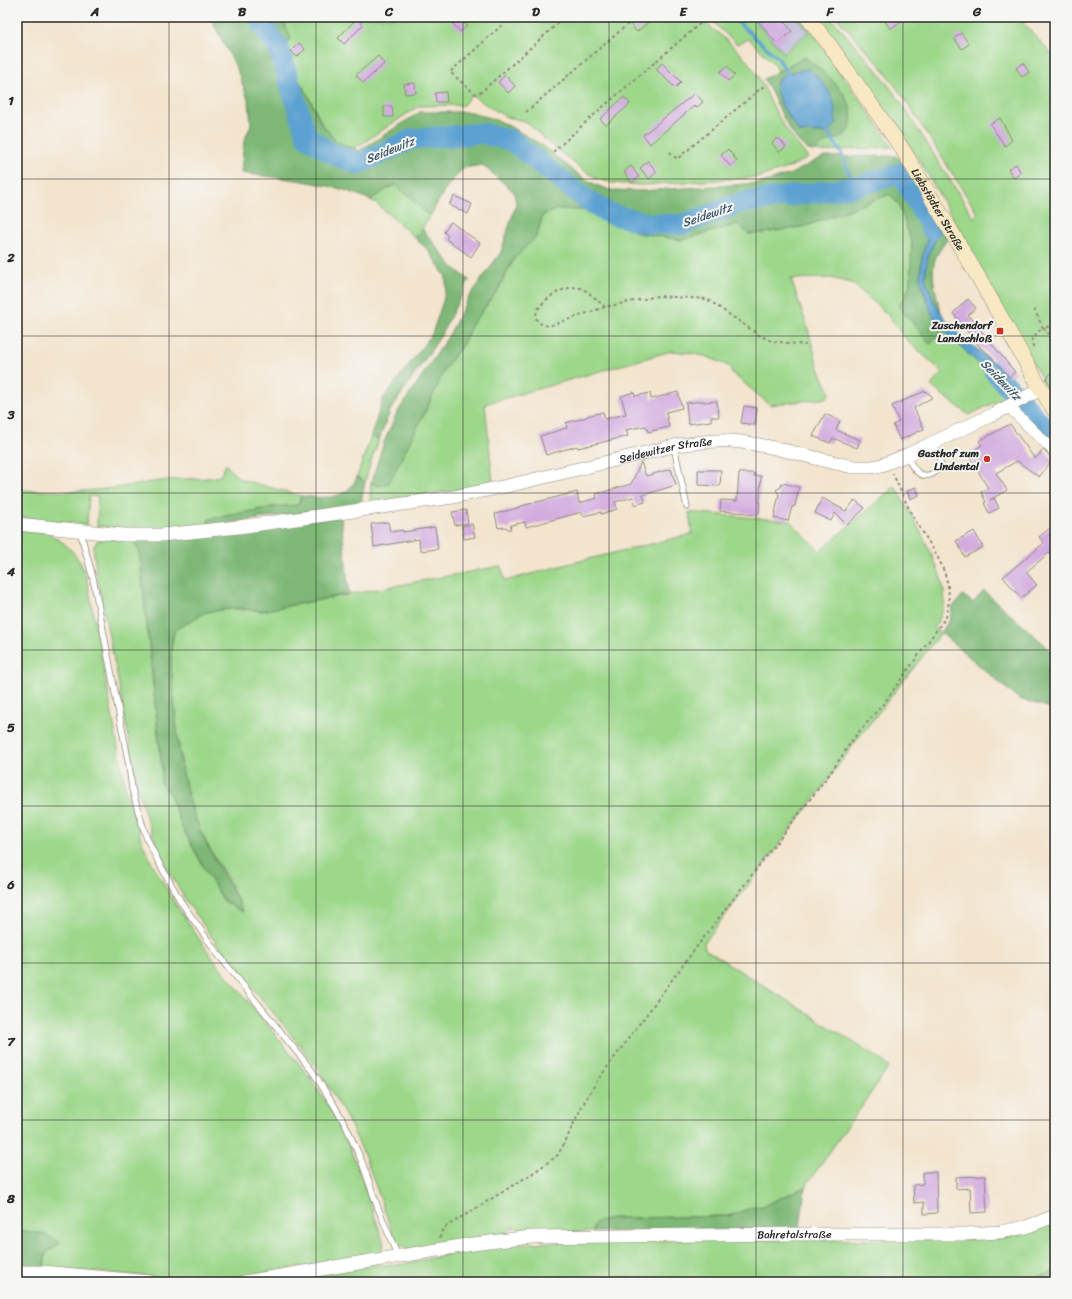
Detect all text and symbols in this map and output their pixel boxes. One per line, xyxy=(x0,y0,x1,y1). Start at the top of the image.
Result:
text: A xyxy=(90,0,99,23)
text: B xyxy=(238,0,247,23)
text: C xyxy=(384,0,394,23)
text: D xyxy=(532,0,540,23)
text: E xyxy=(679,0,688,23)
text: F xyxy=(825,0,834,23)
text: G xyxy=(972,0,982,23)
text: 1 xyxy=(8,89,14,112)
water label: Seidewitz xyxy=(362,129,420,170)
street label: Liebstädter Straße xyxy=(906,165,970,255)
water label: Seidewitz xyxy=(679,196,737,234)
text: 2 xyxy=(6,246,15,269)
place label: Zuschendorf Landschloß xyxy=(931,316,994,348)
marker: Zuschendorf Landschloß xyxy=(995,326,1005,336)
water label: Seidewitz xyxy=(975,354,1028,408)
text: 3 xyxy=(6,403,15,426)
street label: Seidewitzer Straße xyxy=(617,432,713,469)
place label: Gasthof zum Lindental xyxy=(917,444,980,476)
marker: Gasthof zum Lindental xyxy=(982,454,992,464)
text: 4 xyxy=(6,560,16,583)
text: 5 xyxy=(7,716,15,739)
text: 6 xyxy=(6,873,15,896)
text: 7 xyxy=(7,1030,16,1053)
text: 8 xyxy=(6,1187,15,1210)
street label: Bahretalstraße xyxy=(757,1225,832,1244)

